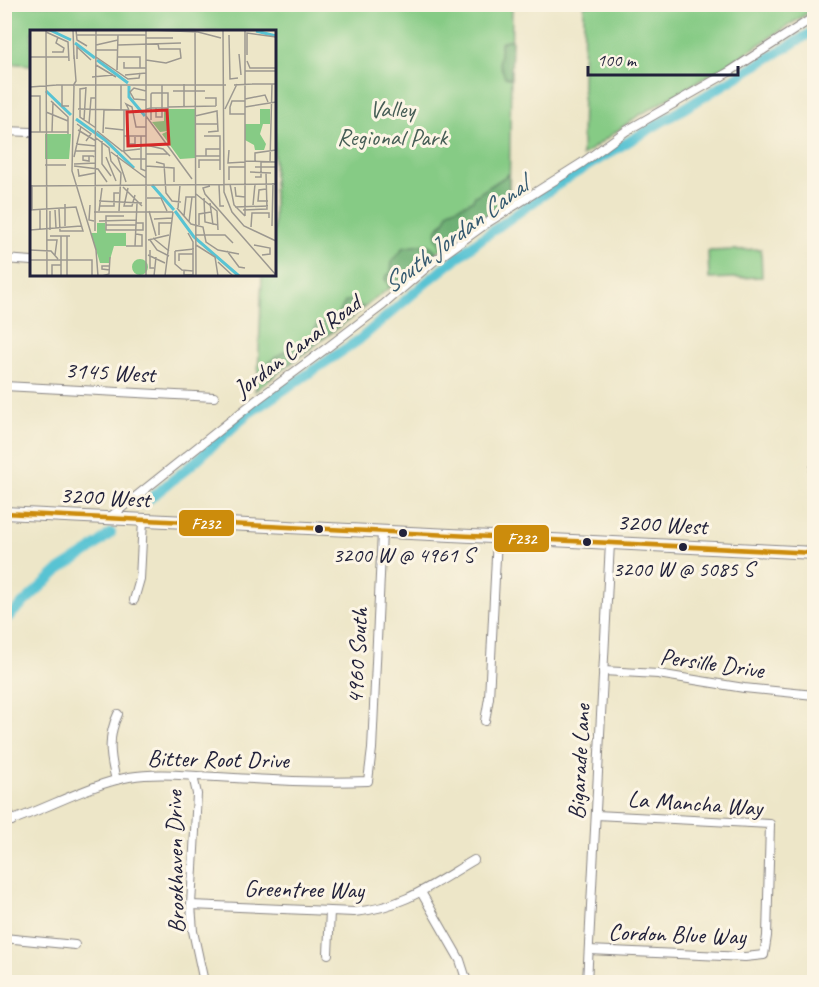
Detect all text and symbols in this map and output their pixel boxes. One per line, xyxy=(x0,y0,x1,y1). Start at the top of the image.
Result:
inset map xyxy=(30,30,276,276)
scale bar xyxy=(588,39,738,77)
text: 100 m xyxy=(597,49,638,71)
park label: Valley Regional Park xyxy=(337,94,449,152)
water label: South Jordan Canal xyxy=(376,164,541,300)
street label: Jordan Canal Road xyxy=(227,286,370,404)
street label: 3145 West xyxy=(64,355,158,389)
street label: 3200 West xyxy=(59,480,153,514)
street label: 3200 West xyxy=(616,507,710,541)
line badge: F232 xyxy=(178,509,235,537)
text: F232 xyxy=(191,514,222,534)
unlabelled marker xyxy=(313,523,325,535)
line badge: F232 xyxy=(493,524,550,553)
marker: 3200 W @ 4961 S xyxy=(397,527,409,539)
text: F232 xyxy=(507,529,538,549)
unlabelled marker xyxy=(581,536,593,548)
place label: 3200 W @ 4961 S xyxy=(332,541,478,569)
marker: 3200 W @ 5085 S xyxy=(677,541,689,553)
place label: 3200 W @ 5085 S xyxy=(612,555,758,583)
street label: 4960 South xyxy=(339,606,375,705)
street label: Persille Drive xyxy=(658,641,768,685)
street label: Bigarade Lane xyxy=(561,701,597,820)
street label: Bitter Root Drive xyxy=(147,743,291,775)
street label: La Mancha Way xyxy=(627,783,765,823)
street label: Brookhaven Drive xyxy=(159,788,191,934)
street label: Greentree Way xyxy=(244,873,366,905)
street label: Cordon Blue Way xyxy=(608,917,748,951)

